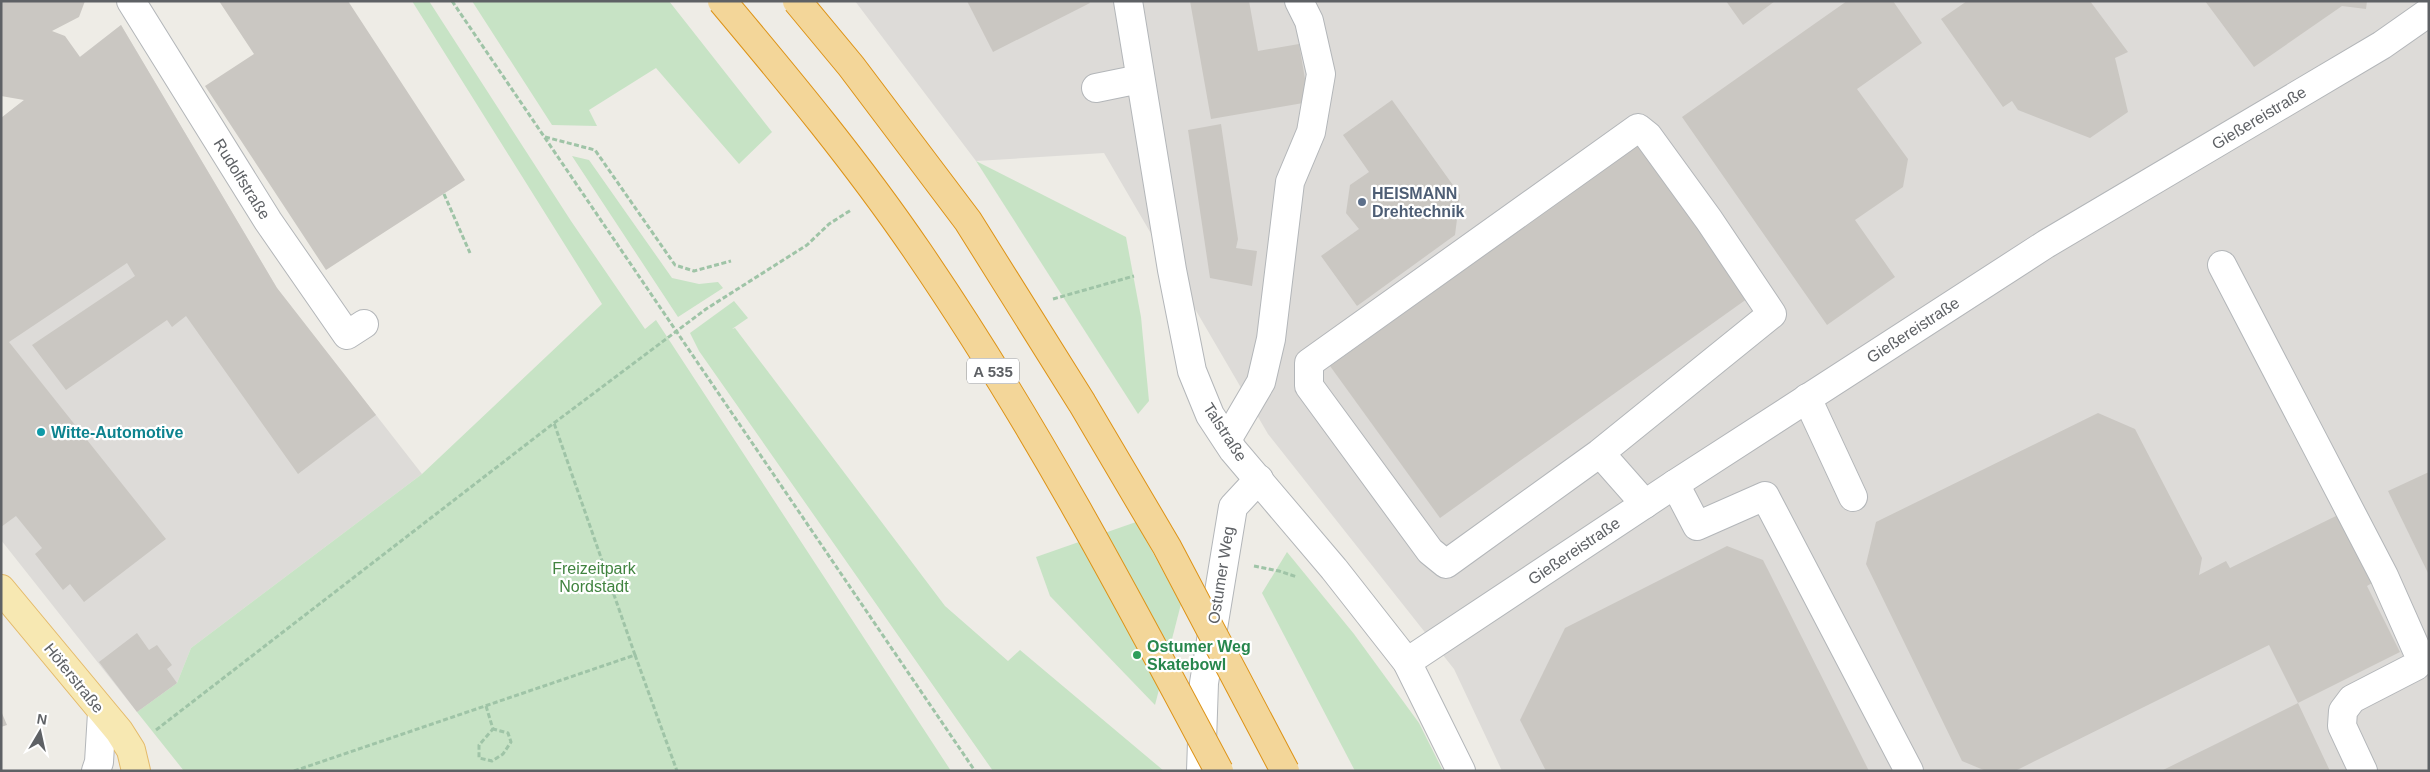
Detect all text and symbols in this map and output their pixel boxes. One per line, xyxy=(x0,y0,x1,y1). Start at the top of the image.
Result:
street label: Gießereistraße xyxy=(2209,83,2309,153)
street label: Rudolfstraße xyxy=(211,136,274,222)
place label: HEISMANN Drehtechnik xyxy=(1372,185,1465,220)
marker: HEISMANN Drehtechnik xyxy=(1356,196,1368,208)
street label: Gießereistraße xyxy=(1864,294,1962,366)
road number: A 535 xyxy=(967,358,1019,384)
street label: Talstraße xyxy=(1200,400,1250,464)
place label: Witte-Automotive xyxy=(51,424,183,441)
marker: Witte-Automotive xyxy=(35,426,47,438)
street label: Gießereistraße xyxy=(1525,514,1623,588)
street label: Ostumer Weg xyxy=(1205,525,1237,625)
park label: Freizeitpark Nordstadt xyxy=(552,560,637,595)
place label: Ostumer Weg Skatebowl xyxy=(1147,638,1251,673)
street label: Höferstraße xyxy=(41,640,107,716)
marker: Ostumer Weg Skatebowl xyxy=(1131,649,1143,661)
north arrow xyxy=(15,707,65,757)
text: N xyxy=(36,710,48,728)

